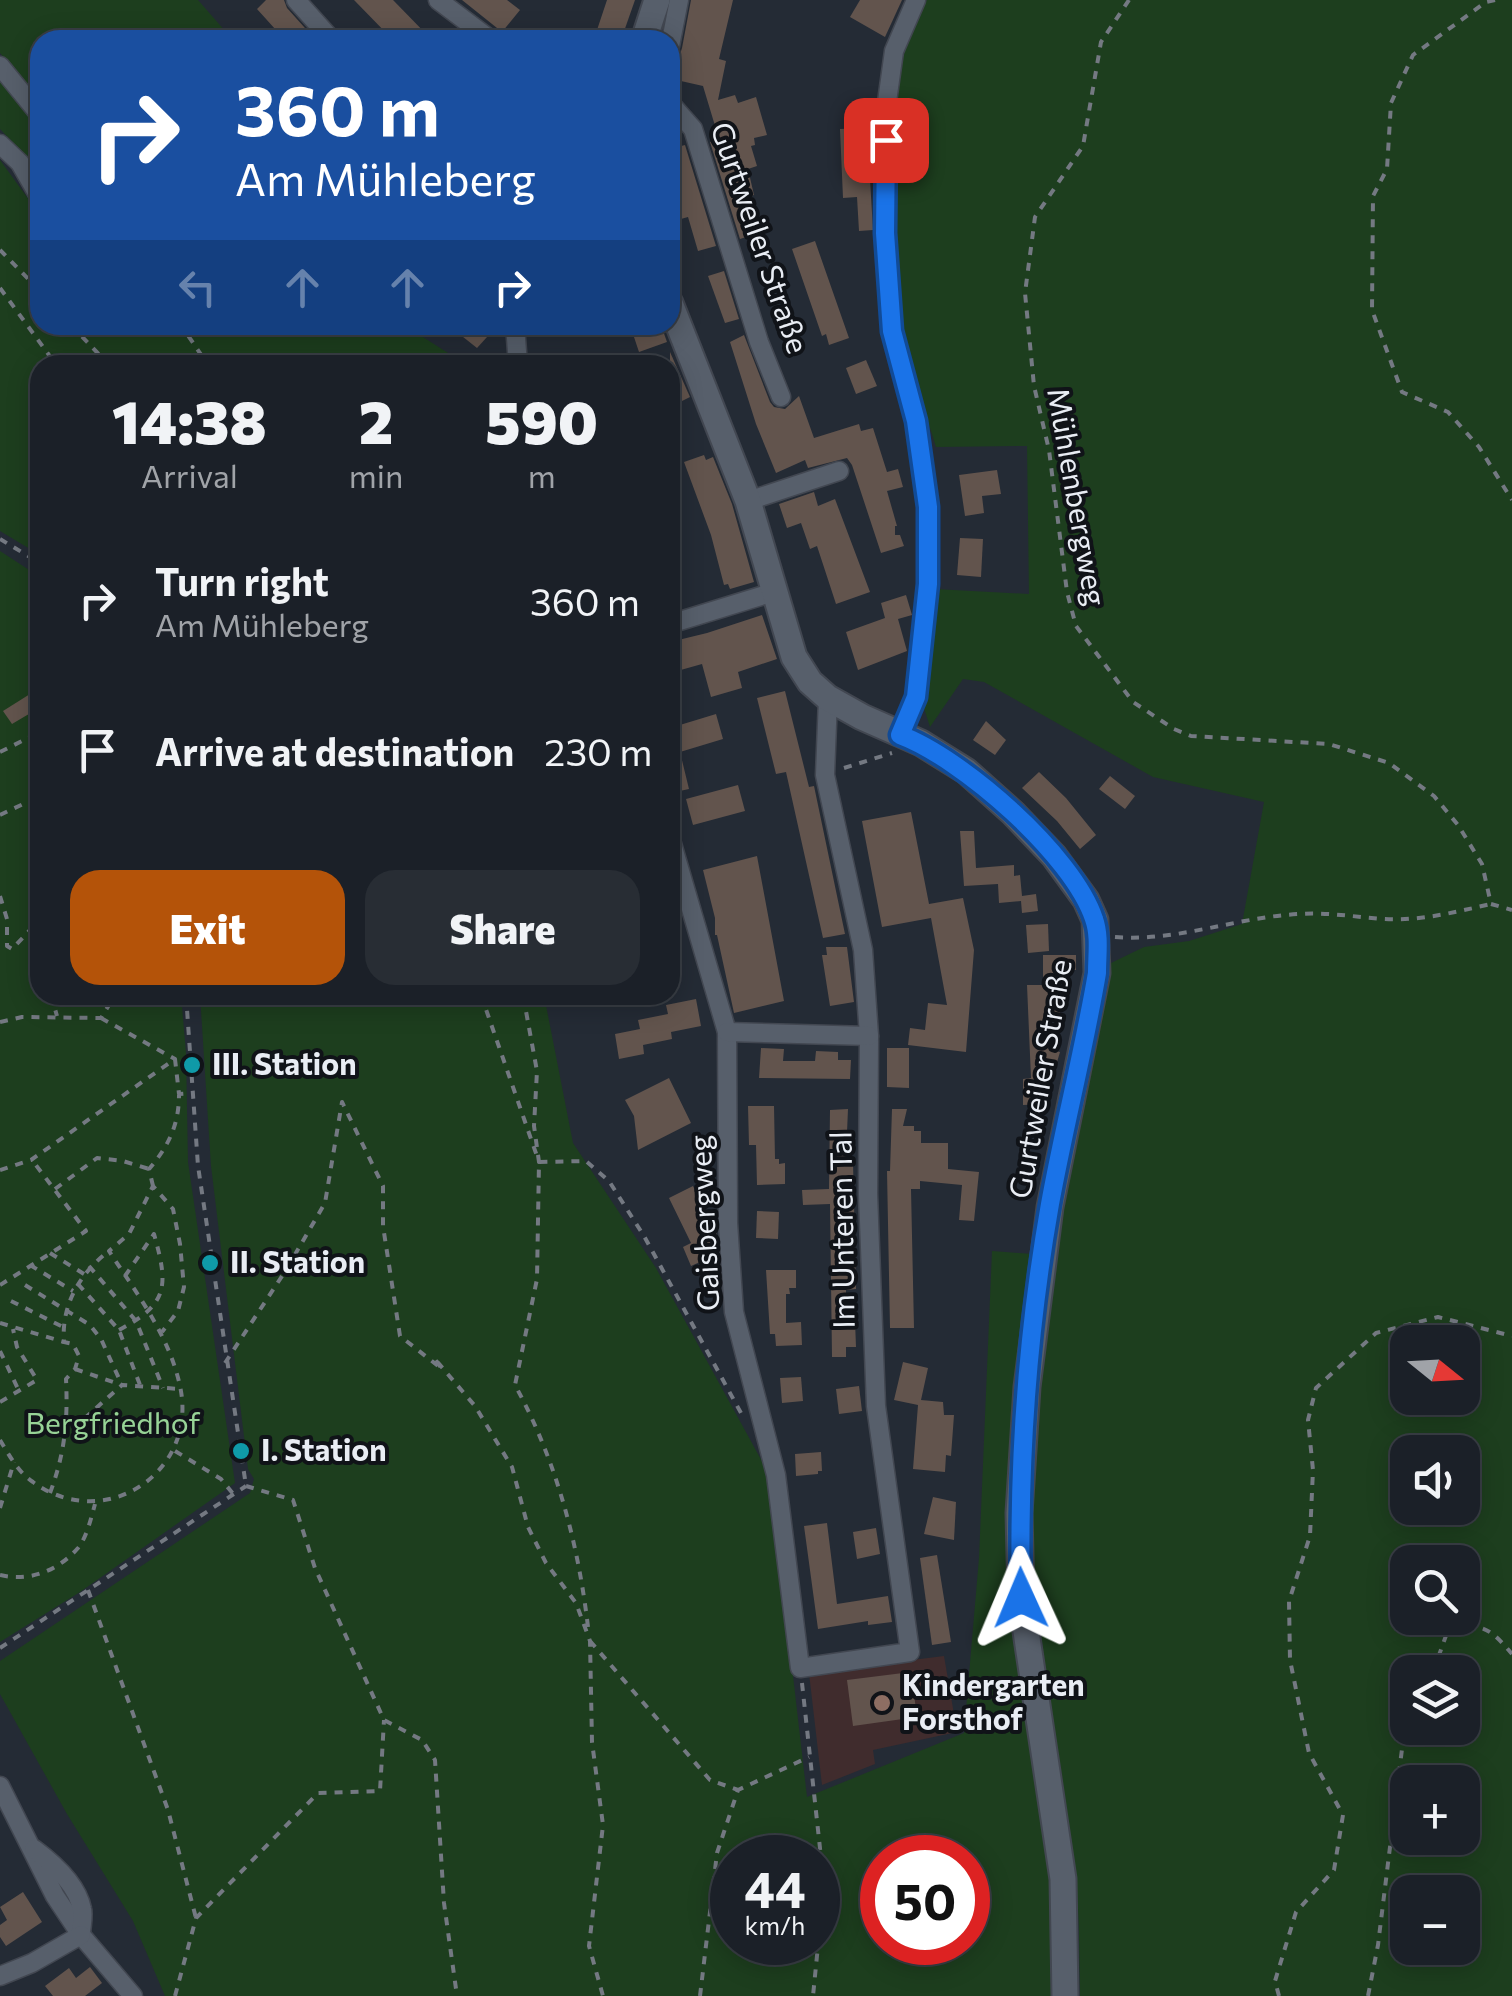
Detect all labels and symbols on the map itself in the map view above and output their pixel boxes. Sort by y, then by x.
pin [844,98,929,183]
street label: Gurtweiler Straße [704,117,818,358]
street label: Mühlenbergweg [1041,385,1116,608]
street label: Gurtweiler Straße [999,956,1078,1201]
place label: III. Station [212,1044,356,1081]
marker: III. Station [181,1054,203,1076]
street label: Im Unteren Tal [820,1131,861,1329]
street label: Gaisbergweg [679,1134,726,1312]
place label: II. Station [230,1242,365,1279]
marker: II. Station [199,1252,221,1274]
north arrow [1390,1325,1480,1415]
park label: Bergfriedhof [26,1403,201,1440]
place label: I. Station [261,1430,387,1467]
marker: I. Station [230,1440,252,1462]
position arrow [969,1546,1073,1650]
place label: Kindergarten Forsthof [902,1665,1085,1736]
marker: Kindergarten Forsthof [871,1692,893,1714]
speed limit sign: 50 [860,1835,990,1965]

